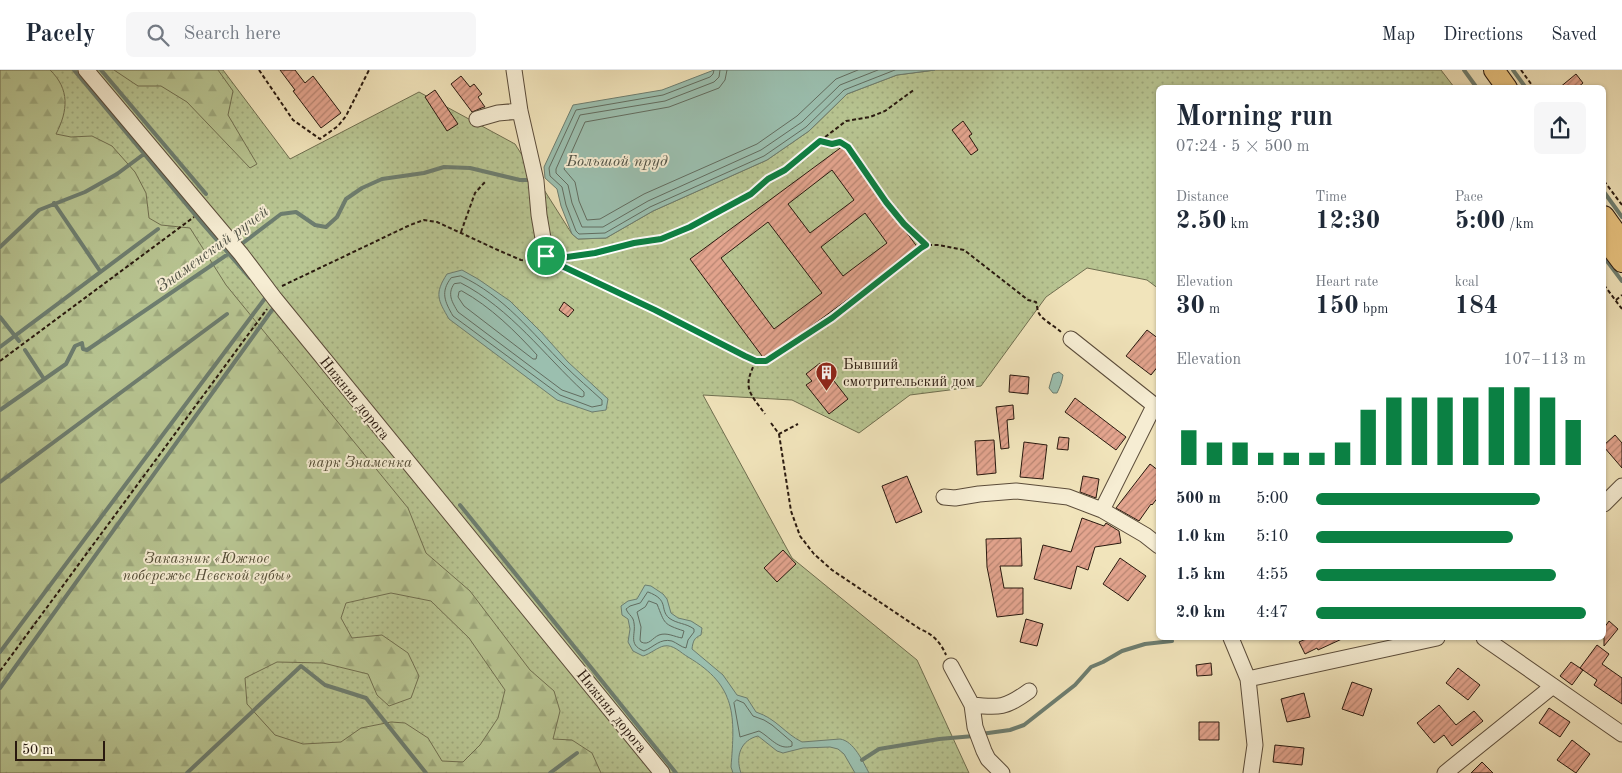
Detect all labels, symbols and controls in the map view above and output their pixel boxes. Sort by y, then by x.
search box [126,12,476,57]
icon: search [144,21,172,49]
text: Pacely [25,23,96,47]
text: Search here [184,25,281,44]
text: Map [1382,26,1415,44]
text: Directions [1443,26,1523,44]
text: Saved [1551,26,1597,44]
button: share [1534,102,1586,154]
text: Morning run [1176,104,1333,132]
text: 07:24 · 5 × 500 m [1176,139,1309,155]
water label: Большой пруд [565,154,668,170]
text: Distance [1176,190,1229,204]
text: Time [1315,190,1347,204]
text: Pace [1455,190,1483,204]
water label: Знаменский ручей [154,204,272,295]
text: 2.50 [1176,209,1227,234]
text: 12:30 [1315,209,1380,234]
text: 5:00 [1455,209,1505,234]
text: km [1227,217,1249,231]
text: /km [1505,217,1534,231]
pin [525,235,567,277]
icon: arrive [532,242,560,270]
text: Elevation [1176,275,1233,289]
text: Heart rate [1315,275,1378,289]
text: kcal [1455,275,1479,289]
text: 30 [1176,294,1205,319]
text: 150 [1315,294,1359,319]
text: 184 [1455,294,1498,319]
text: m [1205,302,1220,316]
text: bpm [1359,302,1388,316]
text: Elevation [1176,352,1241,368]
text: 107–113 m [1503,352,1586,368]
street label: Нижняя дорога [316,355,392,444]
place label: Бывший смотрительский дом [843,358,975,390]
building icon: Бывший смотрительский дом [815,361,839,392]
park label: парк Знаменка [308,455,412,471]
text: 500 m [1176,491,1221,507]
text: 5:00 [1256,491,1288,507]
text: 1.0 km [1176,529,1225,545]
text: 5:10 [1256,529,1288,545]
park label: Заказник «Южное побережье Невской губы» [123,551,291,584]
text: 1.5 km [1176,567,1225,583]
text: 4:55 [1256,567,1288,583]
text: 2.0 km [1176,605,1225,621]
text: 4:47 [1256,605,1288,621]
street label: Нижняя дорога [573,668,649,757]
scale bar [15,738,105,761]
text: 50 m [22,743,53,757]

